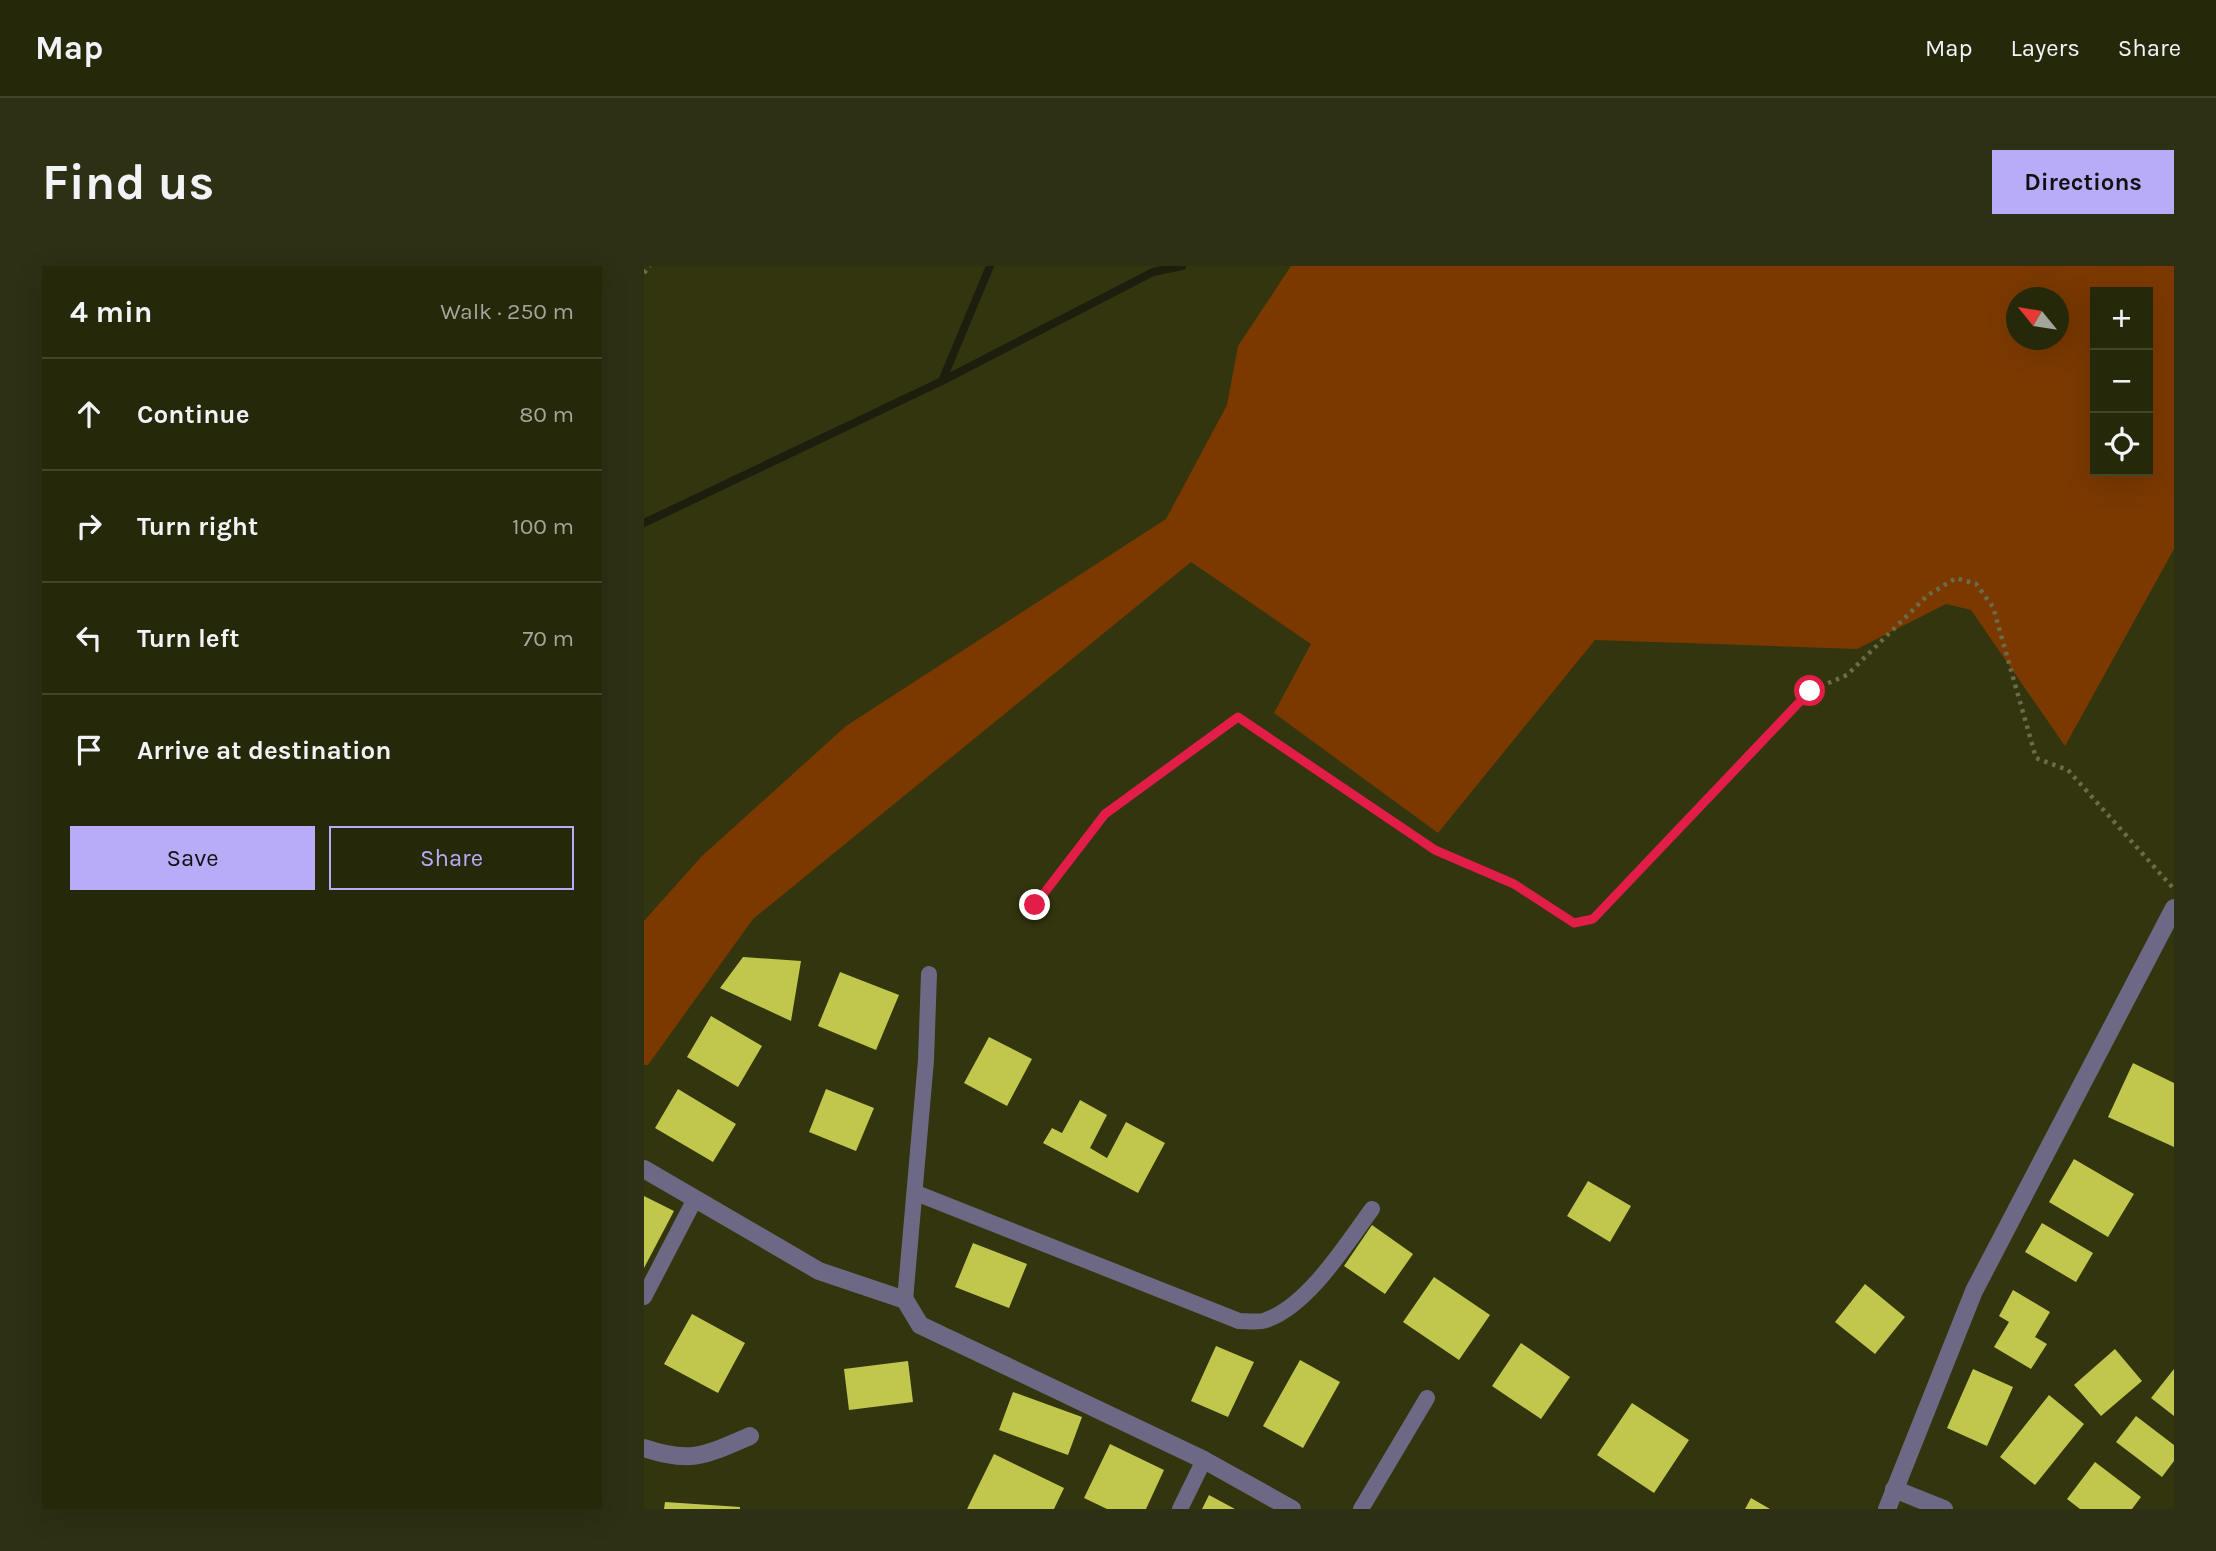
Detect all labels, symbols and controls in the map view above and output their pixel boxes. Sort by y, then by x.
text: Map [35,29,103,67]
text: Map [1925,34,1973,62]
text: Layers [2011,34,2080,62]
text: Share [2118,34,2181,62]
button: Directions [1992,150,2174,214]
text: Find us [42,154,214,211]
north arrow [2006,287,2069,350]
map controls [2090,287,2153,476]
button: + [2090,287,2153,350]
text: 4 min [70,294,152,330]
text: Walk · 250 m [440,298,574,325]
button: − [2090,350,2153,413]
icon: ahead [70,395,108,433]
text: Continue [137,399,249,430]
text: 80 m [519,401,574,428]
button: locate [2090,413,2153,476]
icon: right [70,507,108,545]
text: Turn right [137,511,258,542]
text: 100 m [512,513,574,540]
icon: left [70,619,108,657]
text: Turn left [137,623,239,654]
text: 70 m [523,625,574,652]
route start [1794,675,1825,706]
icon: arrive [70,731,108,769]
text: Arrive at destination [137,735,391,766]
button: Save [70,826,315,890]
button: Share [329,826,574,890]
route end [1019,889,1050,920]

